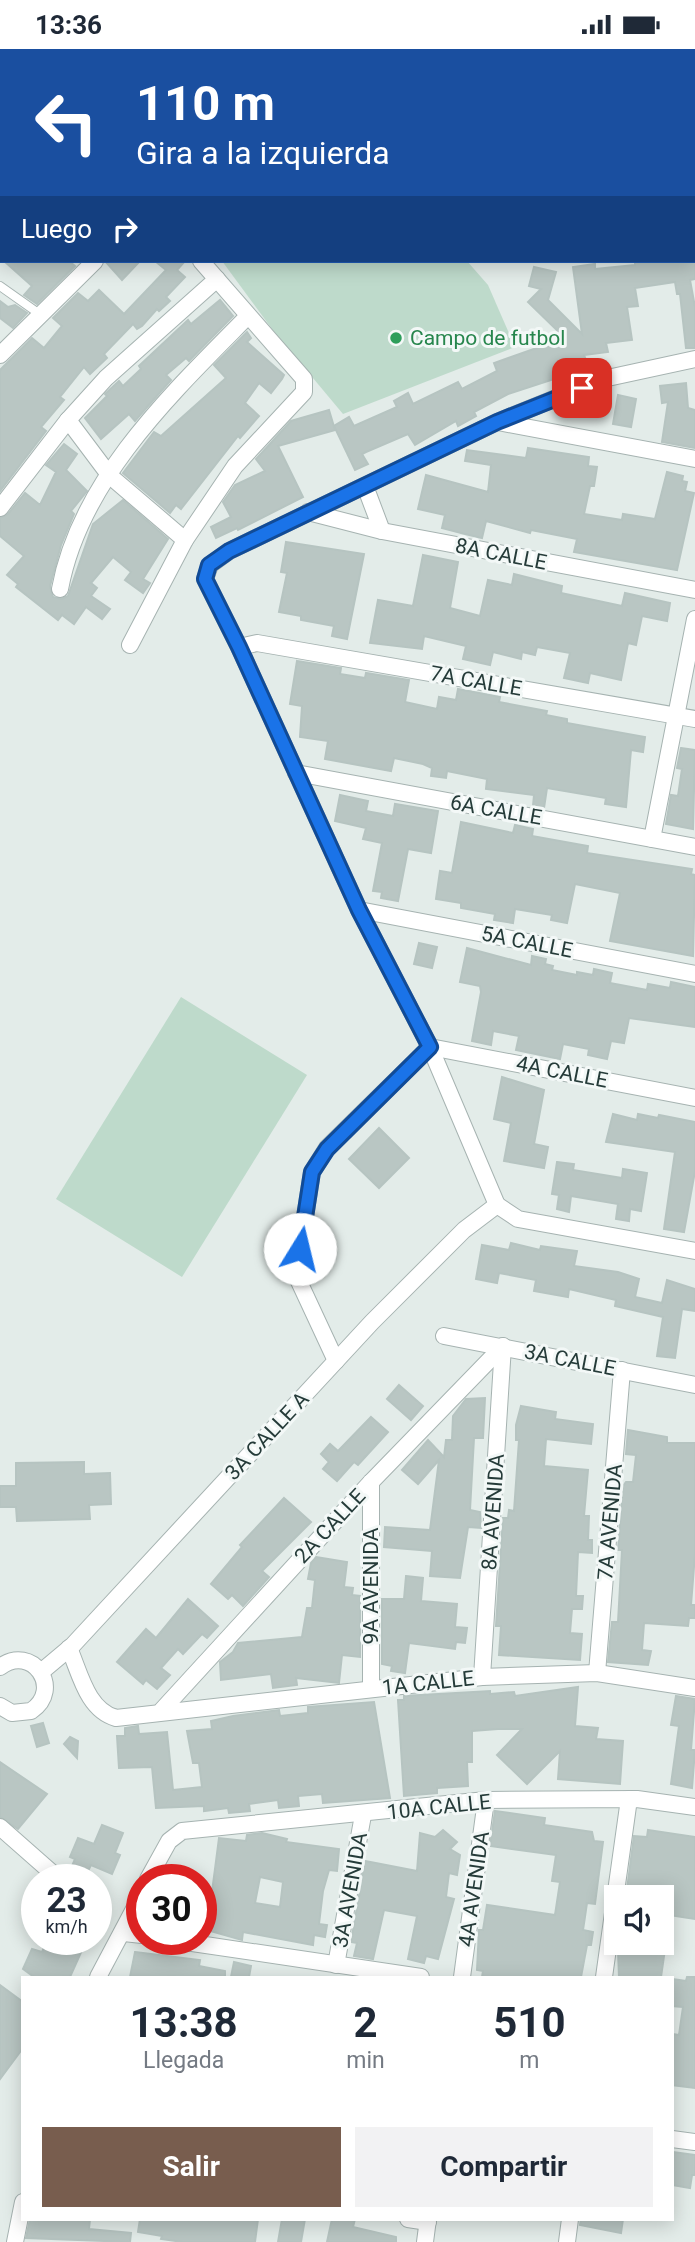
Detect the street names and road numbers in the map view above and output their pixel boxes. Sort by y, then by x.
street label: 8A CALLE [453,533,549,575]
street label: 7A CALLE [428,661,524,701]
street label: 6A CALLE [448,790,544,830]
street label: 5A CALLE [479,921,575,963]
street label: 4A CALLE [514,1051,610,1093]
street label: 3A CALLE [522,1339,618,1381]
street label: 3A CALLE A [220,1387,314,1485]
street label: 8A AVENIDA [477,1453,509,1571]
street label: 7A AVENIDA [593,1462,627,1581]
street label: 2A CALLE [290,1484,370,1568]
street label: 9A AVENIDA [359,1527,383,1644]
street label: 1A CALLE [381,1666,475,1700]
street label: 10A CALLE [386,1790,492,1824]
street label: 4A AVENIDA [454,1829,494,1949]
street label: 3A AVENIDA [328,1830,372,1950]

